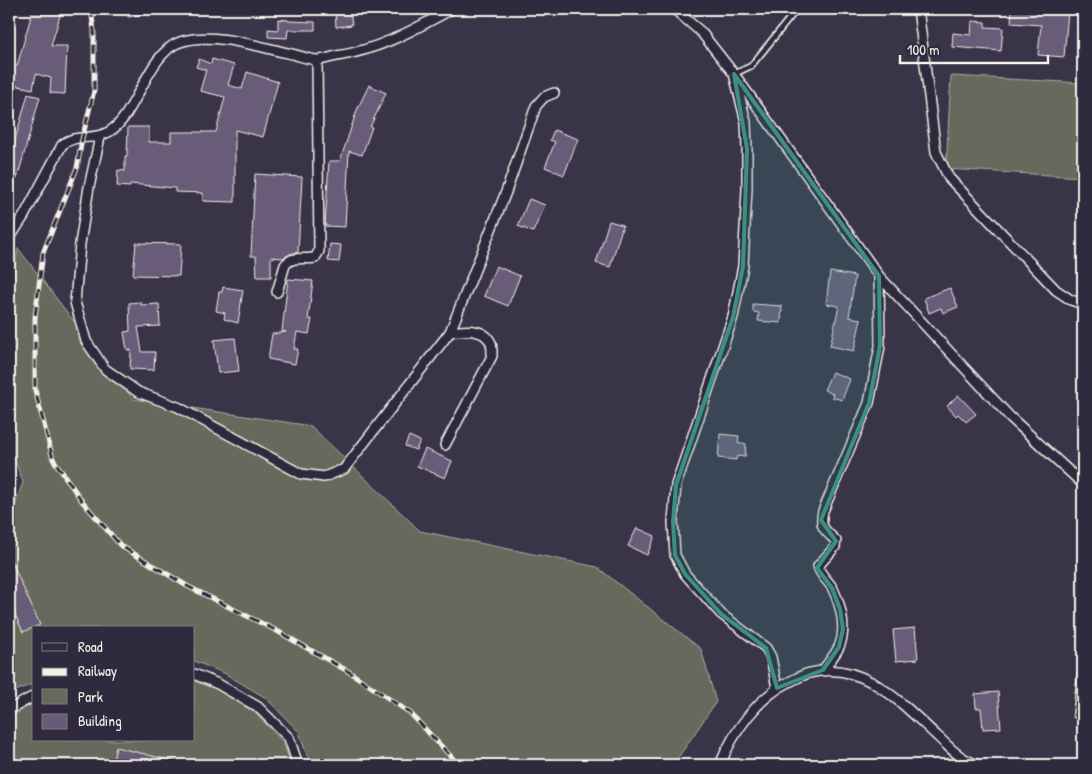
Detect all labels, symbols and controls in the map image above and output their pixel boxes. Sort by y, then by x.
scale bar [900,32,1047,64]
text: 100 m [907,39,940,60]
legend [32,626,195,742]
text: Road [78,636,103,657]
text: Railway [78,660,117,681]
text: Park [78,686,103,707]
text: Building [78,710,122,731]

